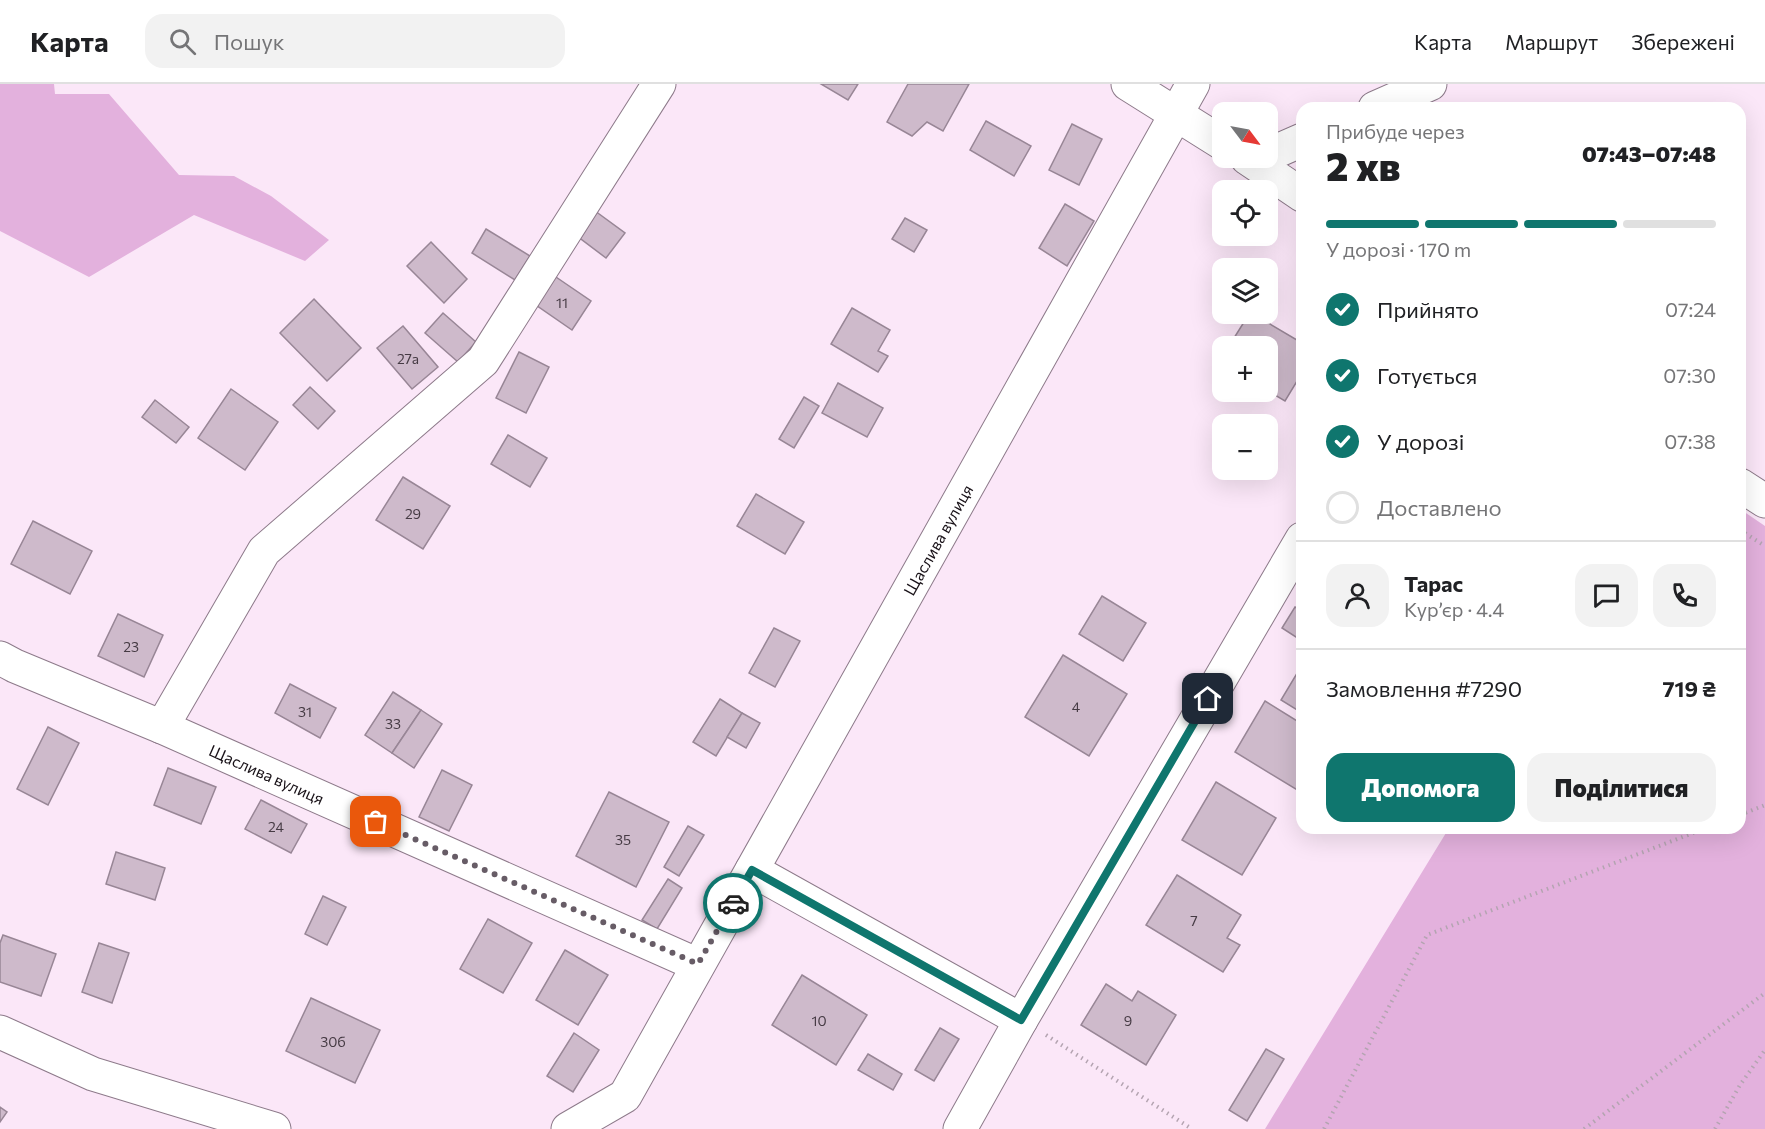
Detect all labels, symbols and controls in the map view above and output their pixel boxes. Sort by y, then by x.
search box [145,14,565,68]
text: Карта [30,24,109,58]
icon: search [166,25,199,58]
text: Пошук [214,28,285,55]
text: Карта [1414,29,1472,54]
text: Маршрут [1505,29,1598,54]
text: Збережені [1631,29,1735,54]
north arrow [1212,102,1278,168]
map controls [1212,102,1278,480]
text: Прибуде через [1326,119,1465,143]
text: 07:43–07:48 [1582,140,1716,167]
text: 2 хв [1326,141,1401,189]
button: locate [1212,180,1278,246]
text: У дорозі · 170 m [1326,237,1471,261]
button: layers [1212,258,1278,324]
icon: check [1326,293,1359,326]
house number: 11 [556,294,568,311]
text: Прийнято [1377,296,1479,323]
text: 07:24 [1665,297,1716,321]
button: + [1212,336,1278,402]
house number: 27a [397,350,419,367]
icon: check [1326,359,1359,392]
text: Готується [1377,362,1477,389]
text: 07:30 [1663,363,1716,387]
button: − [1212,414,1278,480]
icon: check [1326,425,1359,458]
text: У дорозі [1377,428,1464,455]
text: 07:38 [1664,429,1716,453]
street label: Щаслива вулиця [899,481,976,598]
text: Доставлено [1377,494,1502,521]
house number: 29 [405,505,421,522]
button: person [1326,564,1389,627]
button: chat [1575,564,1638,627]
button: phone [1653,564,1716,627]
text: Тарас [1404,570,1463,597]
text: Кур’єр · 4.4 [1404,597,1504,621]
house number: 23 [123,638,139,655]
pin [1182,673,1233,724]
text: Замовлення #7290 [1326,675,1522,702]
text: 719 ₴ [1662,675,1716,702]
icon: home [1191,682,1224,715]
house number: 4 [1072,698,1081,715]
house number: 31 [298,703,312,720]
house number: 33 [385,715,401,732]
street label: Щаслива вулиця [206,740,328,807]
button: Допомога [1326,753,1515,822]
button: Поділитися [1527,753,1716,822]
pin [350,796,401,847]
icon: bag [359,805,392,838]
house number: 24 [268,818,285,835]
house number: 35 [615,831,631,848]
courier [703,873,763,933]
icon: car [717,887,750,920]
house number: 7 [1190,912,1198,929]
house number: 10 [811,1012,827,1029]
house number: 9 [1124,1012,1132,1029]
house number: 30б [320,1033,346,1050]

